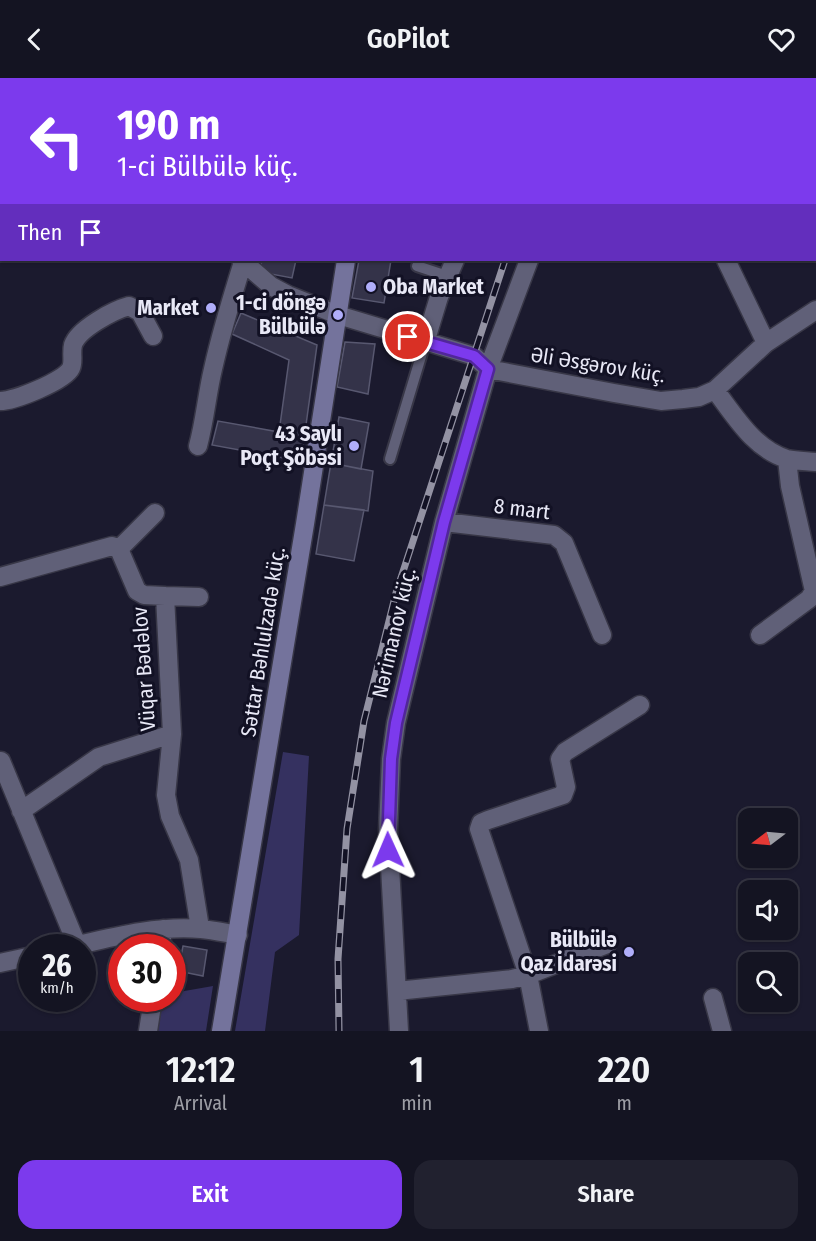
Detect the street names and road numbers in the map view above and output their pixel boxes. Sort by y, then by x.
street label: Əli Əsgərov küç. [529,342,667,388]
street label: 8 mart [493,493,552,525]
street label: Səttar Bəhlulzadə küç. [235,545,291,739]
street label: Nərimanov küç. [366,565,422,701]
street label: Vüqar Bədəlov [127,605,161,732]

